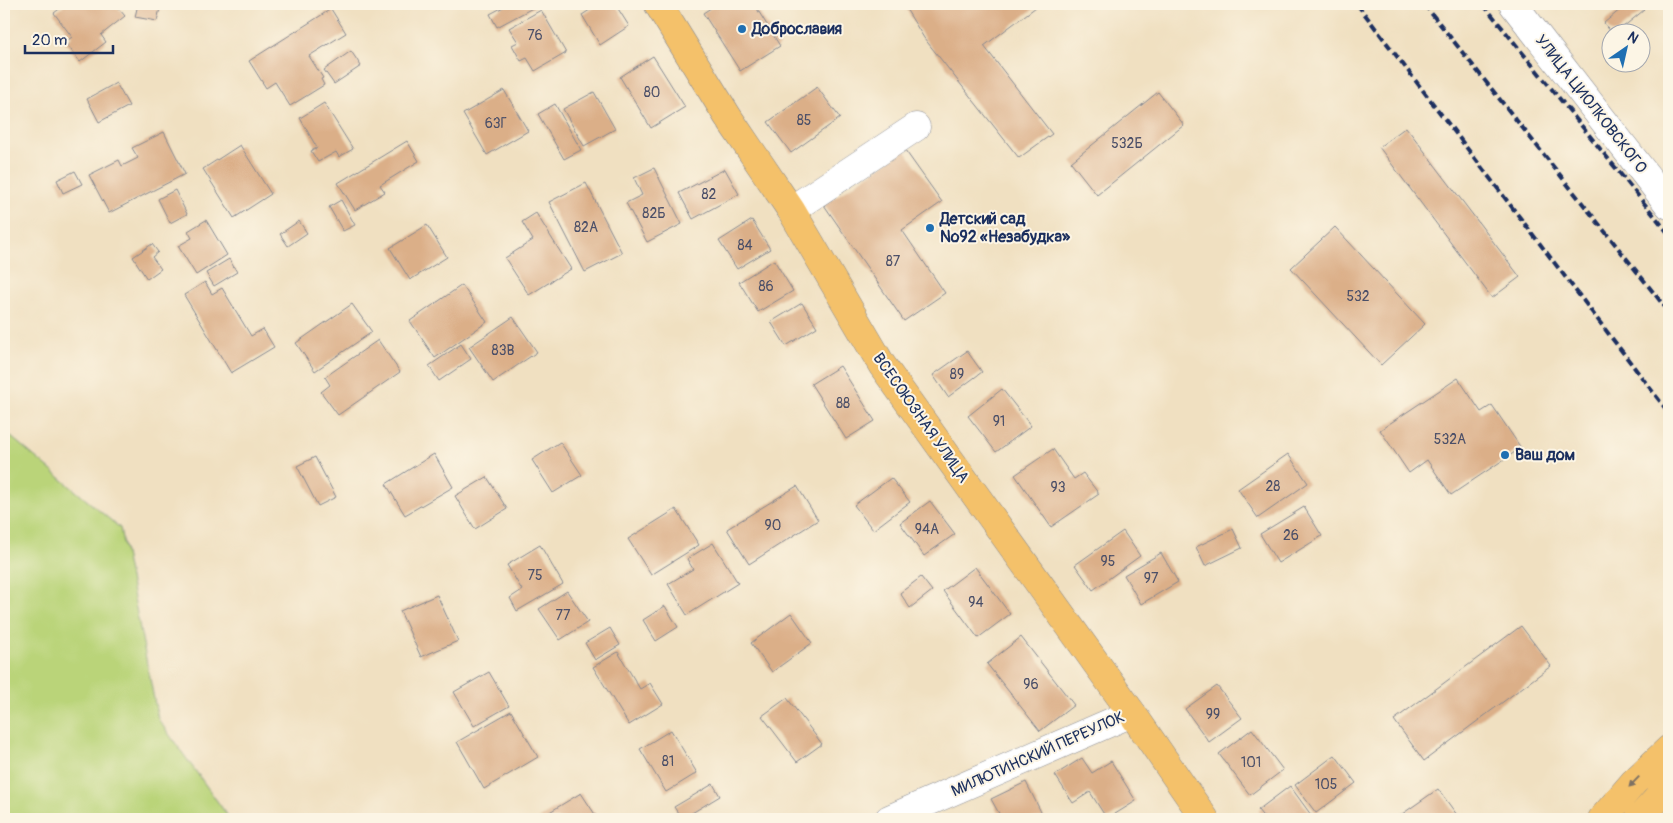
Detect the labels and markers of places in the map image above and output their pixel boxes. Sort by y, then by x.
place label: Доброславия [751,19,842,39]
marker: Доброславия [736,23,748,35]
place label: Детский сад №92 «Незабудка» [939,209,1071,247]
marker: Детский сад №92 «Незабудка» [924,222,936,234]
place label: Ваш дом [1515,445,1575,465]
marker: Ваш дом [1499,449,1511,461]

